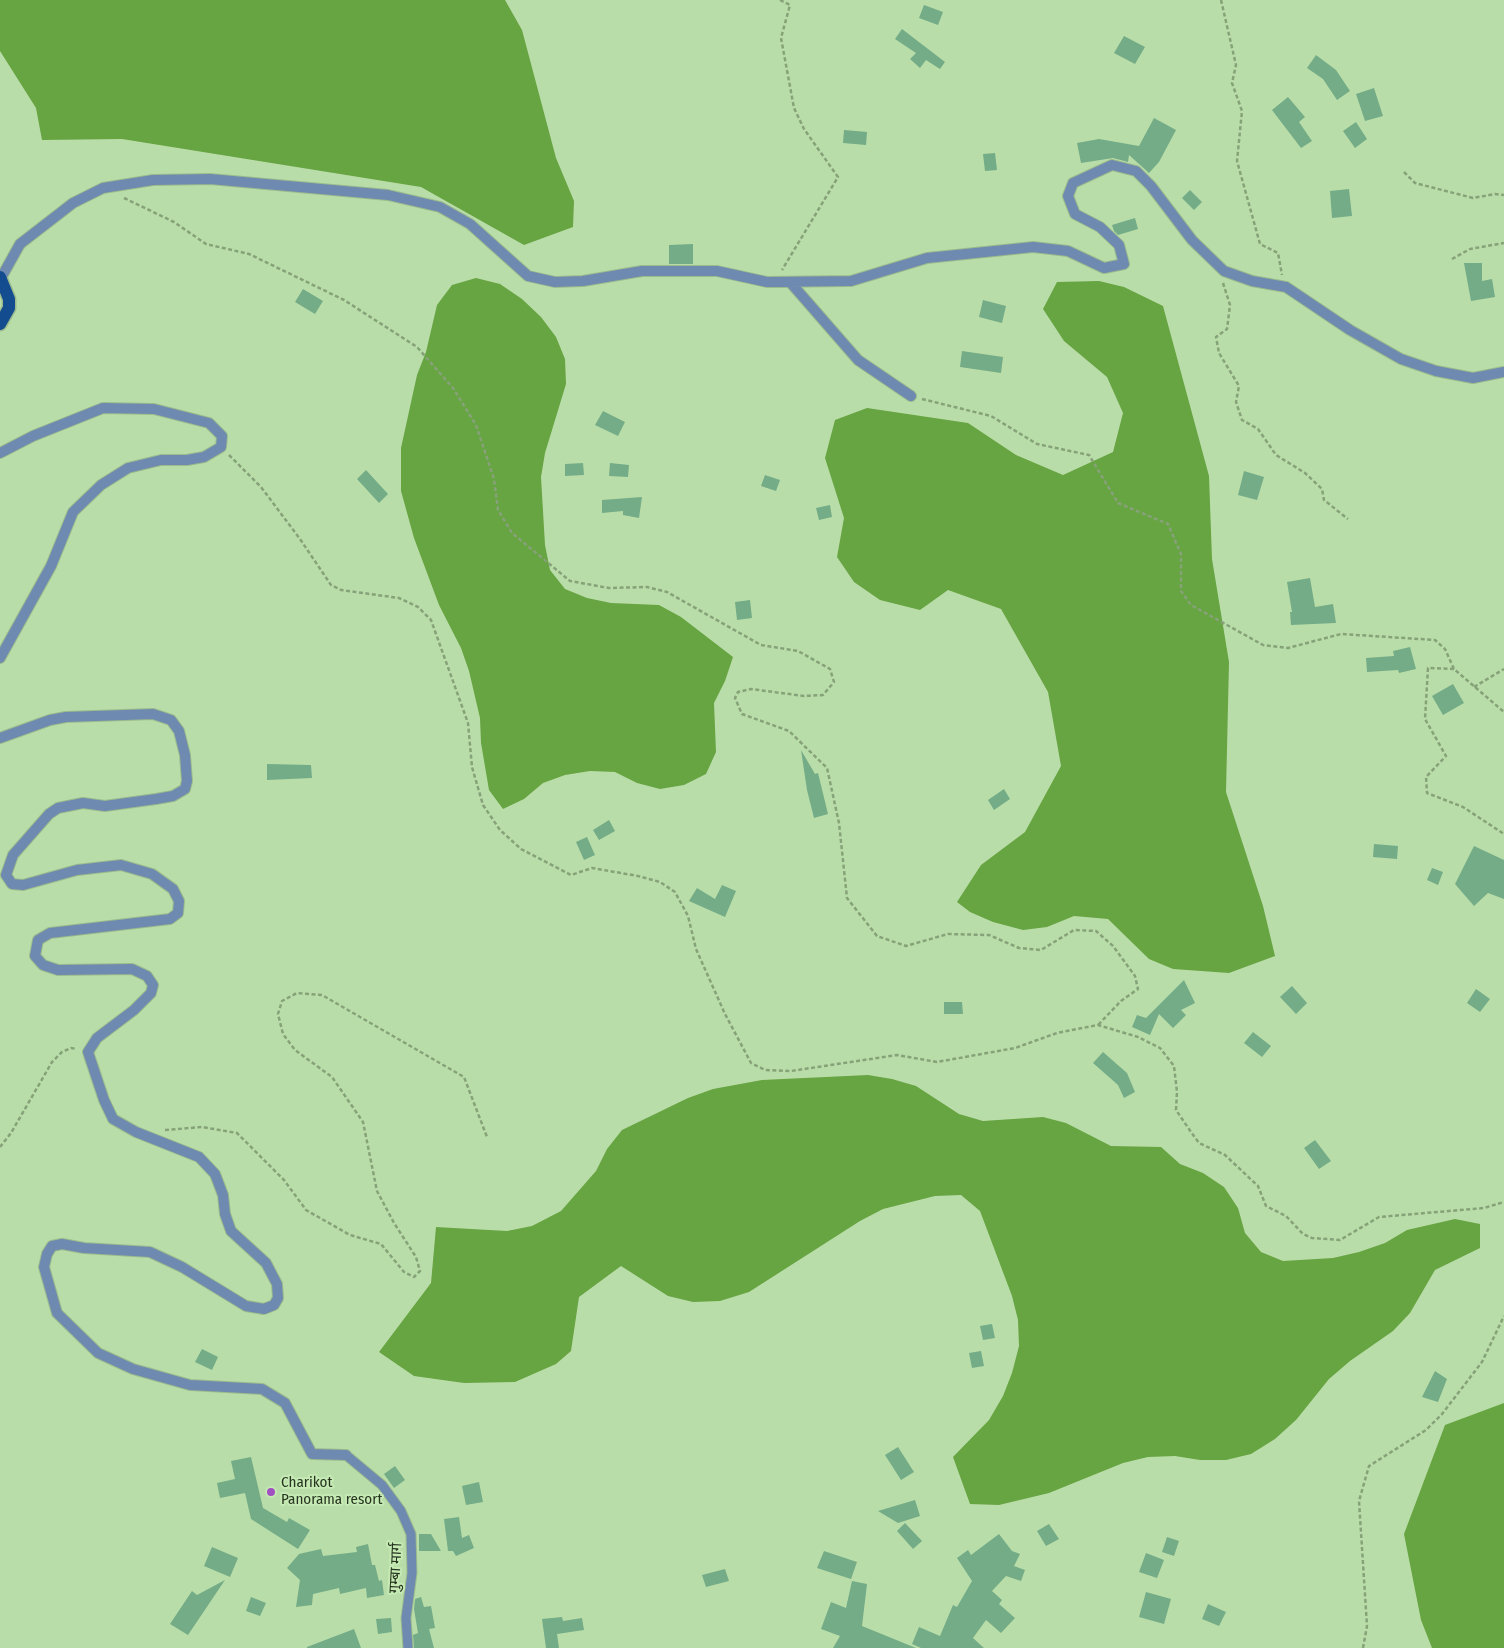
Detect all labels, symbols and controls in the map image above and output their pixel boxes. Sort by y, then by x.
place label: Charikot Panorama resort [281,1474,382,1509]
marker: Charikot Panorama resort [265,1486,277,1498]
street label: गुम्बा मार्ग [386,1542,406,1594]

